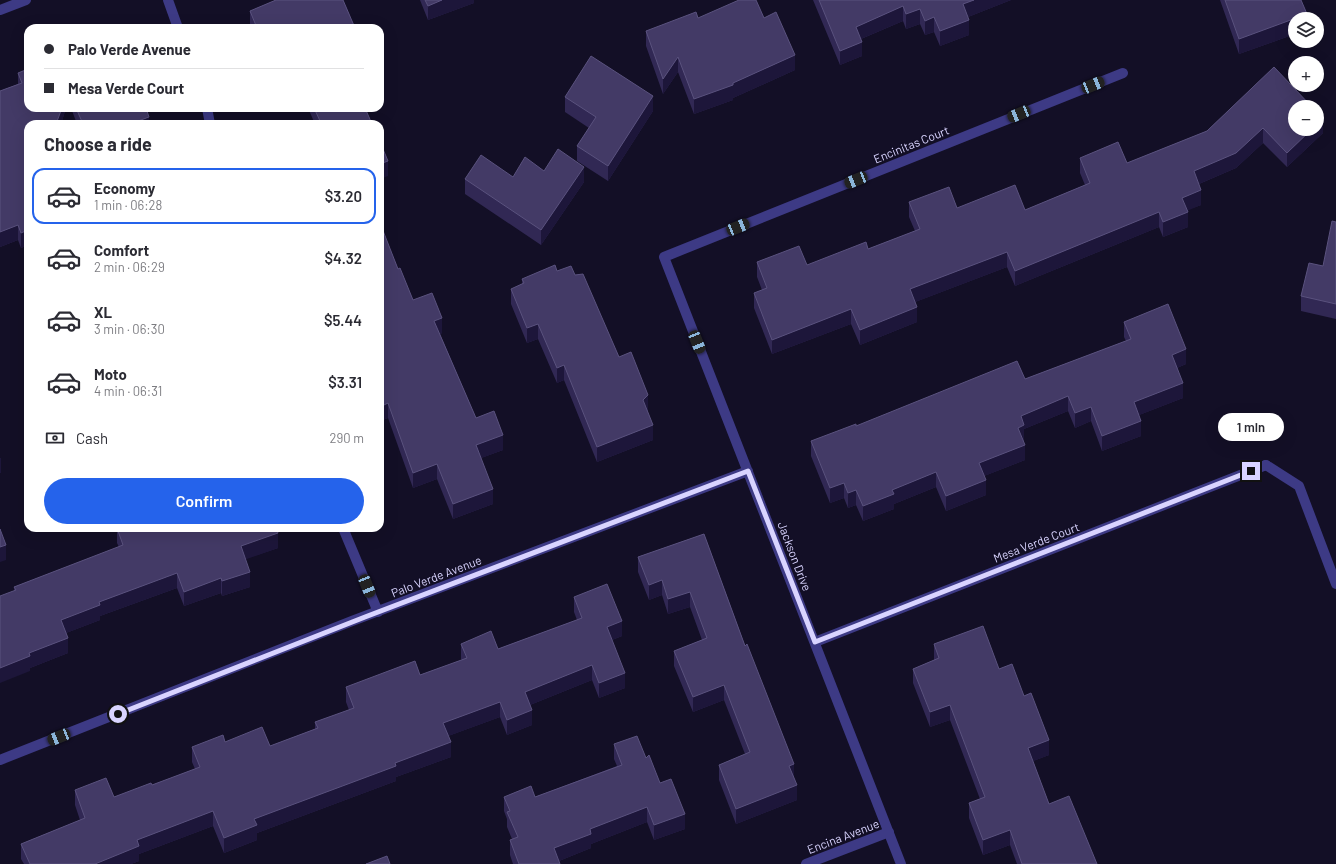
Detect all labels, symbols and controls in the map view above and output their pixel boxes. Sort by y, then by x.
map controls [1288,12,1324,136]
button: layers [1288,12,1324,48]
text: Palo Verde Avenue [68,40,191,58]
button: + [1288,56,1324,92]
car [1080,75,1106,95]
text: Mesa Verde Court [68,79,184,97]
button: − [1288,100,1324,136]
car [1006,104,1032,124]
street label: Encinitas Court [871,122,951,166]
text: Choose a ride [44,133,152,155]
car [843,170,869,190]
icon: car [46,178,82,214]
text: Economy [94,179,155,197]
text: $3.20 [325,187,362,205]
text: 1 min · 06:28 [94,197,162,213]
car [725,217,751,237]
icon: car [46,240,82,276]
text: Comfort [94,241,149,259]
text: $4.32 [324,249,362,267]
text: 2 min · 06:29 [94,259,165,275]
icon: car [46,302,82,338]
text: XL [94,303,112,321]
text: $5.44 [324,311,362,329]
text: 3 min · 06:30 [94,321,165,337]
car [687,329,707,355]
icon: car [46,364,82,400]
text: Moto [94,365,127,383]
text: $3.31 [328,373,362,391]
text: 4 min · 06:31 [94,383,162,399]
callout: 1 min [1218,413,1284,441]
text: 1 min [1237,419,1265,435]
icon: cash [44,427,66,449]
text: Cash [76,429,108,447]
text: 290 m [330,430,364,446]
route end [1242,462,1260,480]
button: Confirm [44,478,364,524]
street label: Jackson Drive [775,519,815,593]
street label: Mesa Verde Court [991,519,1081,565]
street label: Palo Verde Avenue [389,552,483,600]
car [357,573,377,599]
route start [109,705,127,723]
car [46,727,72,747]
street label: Encina Avenue [805,816,881,856]

